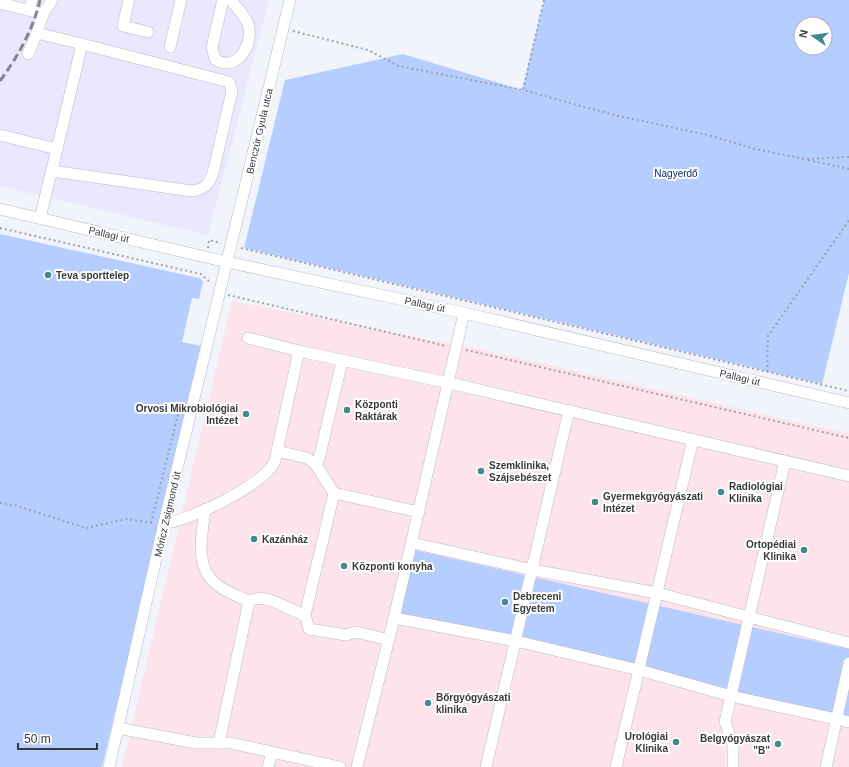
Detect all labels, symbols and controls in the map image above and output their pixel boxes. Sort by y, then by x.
north arrow [793,16,833,56]
text: N [797,28,810,39]
street label: Benczúr Gyula utca [244,87,275,175]
park label: Nagyerdő [654,168,698,179]
street label: Pallagi út [88,225,130,245]
marker: Teva sporttelep [43,270,53,280]
place label: Teva sporttelep [56,270,129,281]
street label: Pallagi út [404,295,446,314]
street label: Pallagi út [719,368,761,388]
place label: Központi Raktárak [355,399,398,422]
place label: Orvosi Mikrobiológiai Intézet [136,403,239,426]
marker: Központi Raktárak [342,405,352,415]
marker: Orvosi Mikrobiológiai Intézet [241,409,251,419]
place label: Szemklinika, Szájsebészet [489,460,552,483]
marker: Szemklinika, Szájsebészet [476,466,486,476]
street label: Móricz Zsigmond út [152,470,183,558]
place label: Radiológiai Klinika [729,481,783,504]
marker: Radiológiai Klinika [716,487,726,497]
place label: Gyermekgyógyászati Intézet [603,491,703,514]
marker: Gyermekgyógyászati Intézet [590,497,600,507]
marker: Kazánház [249,534,259,544]
place label: Kazánház [262,534,308,545]
place label: Ortopédiai Klinika [746,539,796,562]
marker: Ortopédiai Klinika [799,545,809,555]
marker: Központi konyha [339,561,349,571]
place label: Központi konyha [352,561,433,572]
place label: Debreceni Egyetem [513,591,562,614]
marker: Debreceni Egyetem [500,597,510,607]
place label: Bőrgyógyászati klinika [436,692,511,715]
marker: Bőrgyógyászati klinika [423,698,433,708]
scale bar [18,725,97,751]
place label: Urológiai Klinika [625,731,668,754]
text: 50 m [24,732,51,746]
place label: Belgyógyászat "B" [700,733,771,756]
marker: Urológiai Klinika [671,737,681,747]
marker: Belgyógyászat "B" [773,739,783,749]

